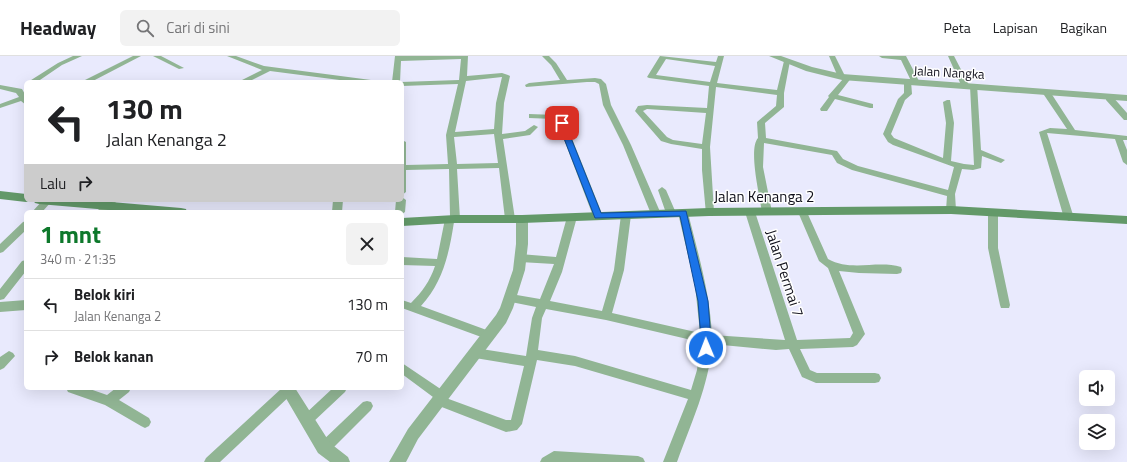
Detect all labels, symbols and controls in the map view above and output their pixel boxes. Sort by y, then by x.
search box [120,10,400,46]
text: Headway [20,13,96,42]
text: Cari di sini [166,16,230,39]
icon: search [134,17,156,39]
text: Peta [943,17,971,38]
text: Lapisan [993,17,1038,38]
text: Bagikan [1060,17,1107,38]
street label: Jalan Nangka [913,60,986,84]
text: 130 m [106,87,183,130]
icon: left [40,96,92,148]
pin [545,106,579,140]
icon: arrive [551,112,573,134]
text: Jalan Kenanga 2 [106,126,227,153]
text: Lalu [40,172,66,195]
icon: right [74,172,96,194]
street label: Jalan Kenanga 2 [714,185,814,208]
text: 1 mnt [40,216,101,252]
button: close [346,223,388,265]
street label: Jalan Permai 7 [760,226,810,320]
text: 340 m · 21:35 [40,249,116,269]
text: Belok kiri [74,283,135,306]
text: 130 m [347,293,388,316]
icon: left [40,294,62,316]
text: Jalan Kenanga 2 [74,306,161,326]
position arrow [685,327,727,369]
text: Belok kanan [74,345,154,368]
text: 70 m [355,345,388,368]
icon: right [40,346,62,368]
map controls [1079,370,1115,450]
button: sound [1079,370,1115,406]
button: layers [1079,414,1115,450]

